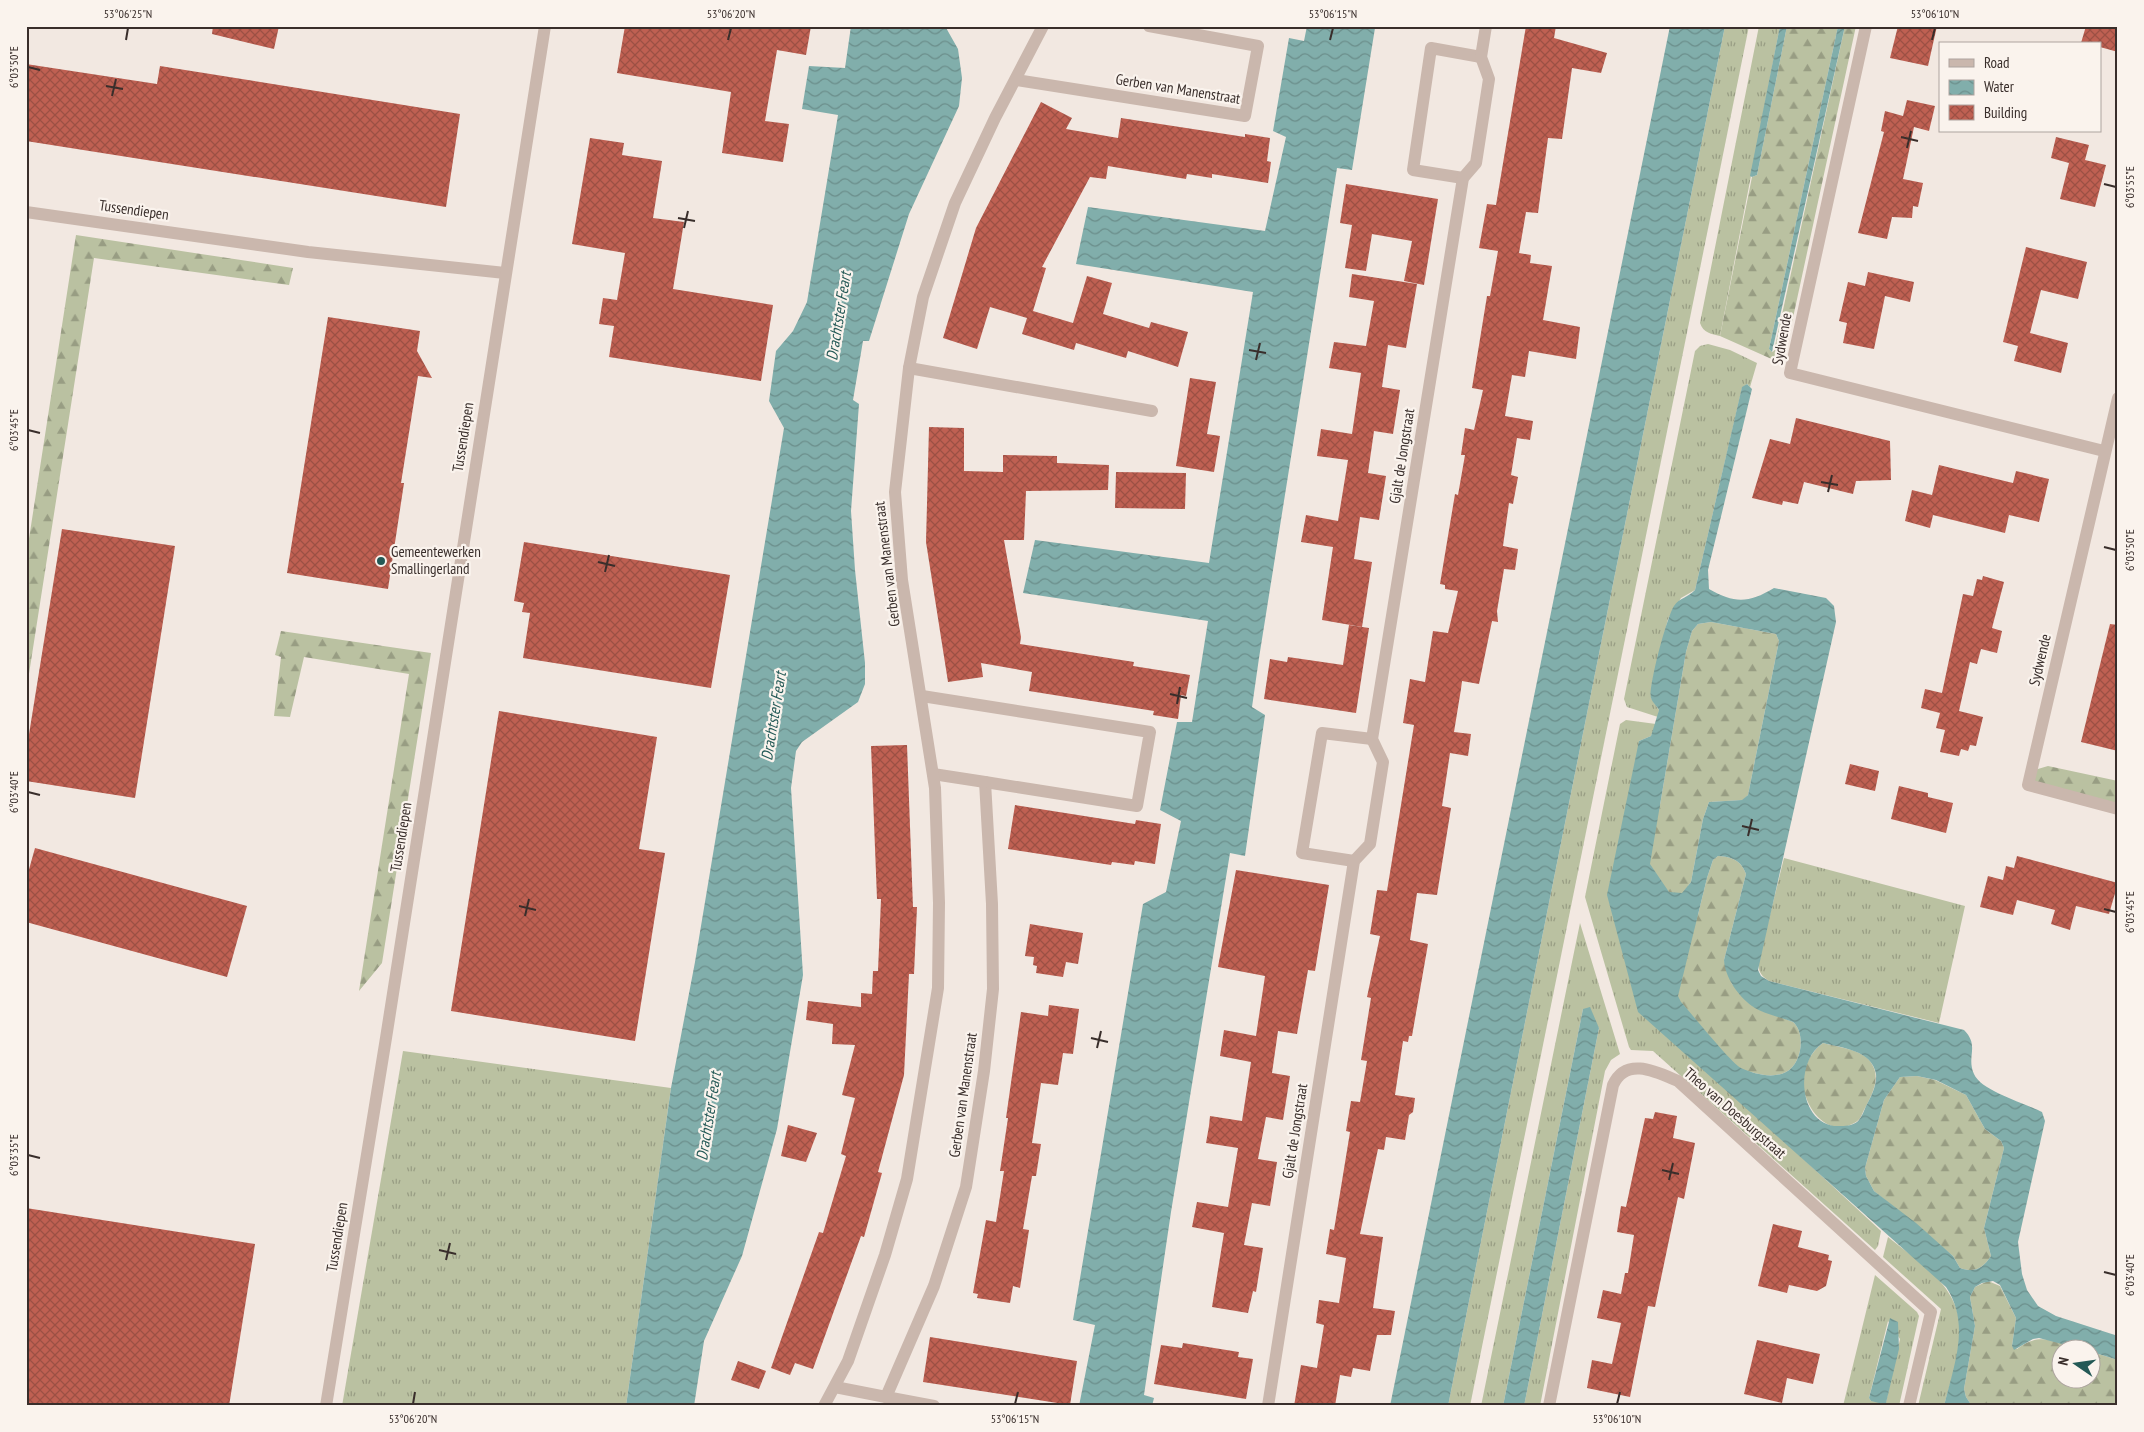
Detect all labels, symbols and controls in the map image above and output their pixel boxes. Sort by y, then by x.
text: 53°06'25"N [104,6,152,21]
text: 53°06'20"N [707,6,755,21]
text: 53°06'15"N [1309,6,1357,21]
text: 53°06'10"N [1911,6,1959,21]
legend [1939,42,2102,132]
text: 6°03'50"E [6,46,21,88]
text: Road [1984,53,2010,72]
street label: Gerben van Manenstraat [1114,69,1242,108]
text: Water [1984,77,2015,96]
text: Building [1984,103,2027,122]
text: 6°03'55"E [2122,166,2137,208]
street label: Tussendiepen [98,195,170,224]
water label: Drachtster Feart [821,269,855,362]
street label: Sydwende [1768,311,1795,367]
street label: Tussendiepen [448,401,477,473]
street label: Gjalt de Jongstraat [1385,407,1418,505]
text: 6°03'45"E [6,409,21,451]
street label: Gerben van Manenstraat [869,500,904,628]
text: 6°03'50"E [2122,529,2137,571]
place label: Gemeentewerken Smallingerland [391,542,481,578]
marker: Gemeentewerken Smallingerland [375,555,387,567]
street label: Sydwende [2024,632,2055,688]
water label: Drachtster Feart [756,669,790,762]
text: 6°03'40"E [6,771,21,813]
street label: Tussendiepen [386,801,415,873]
text: 6°03'45"E [2122,891,2137,933]
street label: Gerben van Manenstraat [944,1031,981,1159]
street label: Theo van Doesburgstraat [1680,1063,1790,1162]
water label: Drachtster Feart [691,1069,725,1162]
street label: Gjalt de Jongstraat [1278,1082,1311,1180]
text: 6°03'35"E [6,1134,21,1176]
street label: Tussendiepen [322,1201,351,1273]
text: 6°03'40"E [2122,1254,2137,1296]
north arrow [2052,1340,2102,1390]
text: N [2054,1355,2073,1367]
text: 53°06'20"N [389,1411,437,1426]
text: 53°06'15"N [991,1411,1039,1426]
text: 53°06'10"N [1593,1411,1641,1426]

